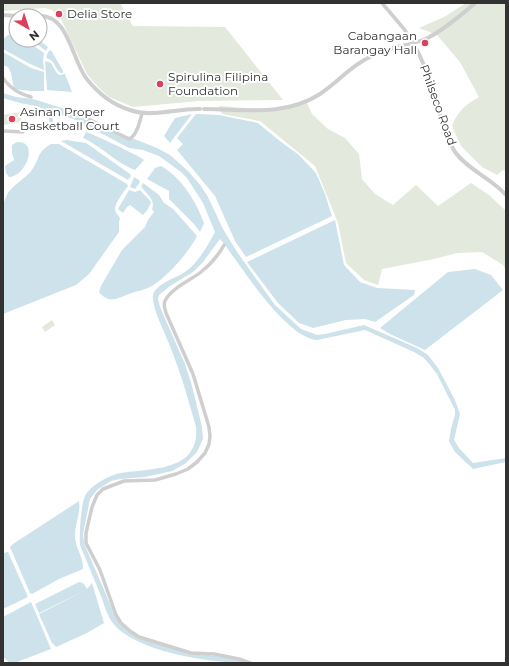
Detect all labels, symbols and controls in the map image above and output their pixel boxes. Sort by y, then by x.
place label: Delia Store [67,6,132,21]
north arrow [8,8,48,48]
marker: Delia Store [54,9,64,19]
text: N [26,28,42,44]
place label: Cabangaan Barangay Hall [333,28,417,57]
marker: Cabangaan Barangay Hall [420,38,430,48]
street label: Philseco Road [417,62,460,147]
place label: Spirulina Filipina Foundation [168,69,268,98]
marker: Spirulina Filipina Foundation [155,79,165,89]
place label: Asinan Proper Basketball Court [20,104,120,133]
marker: Asinan Proper Basketball Court [7,114,17,124]

